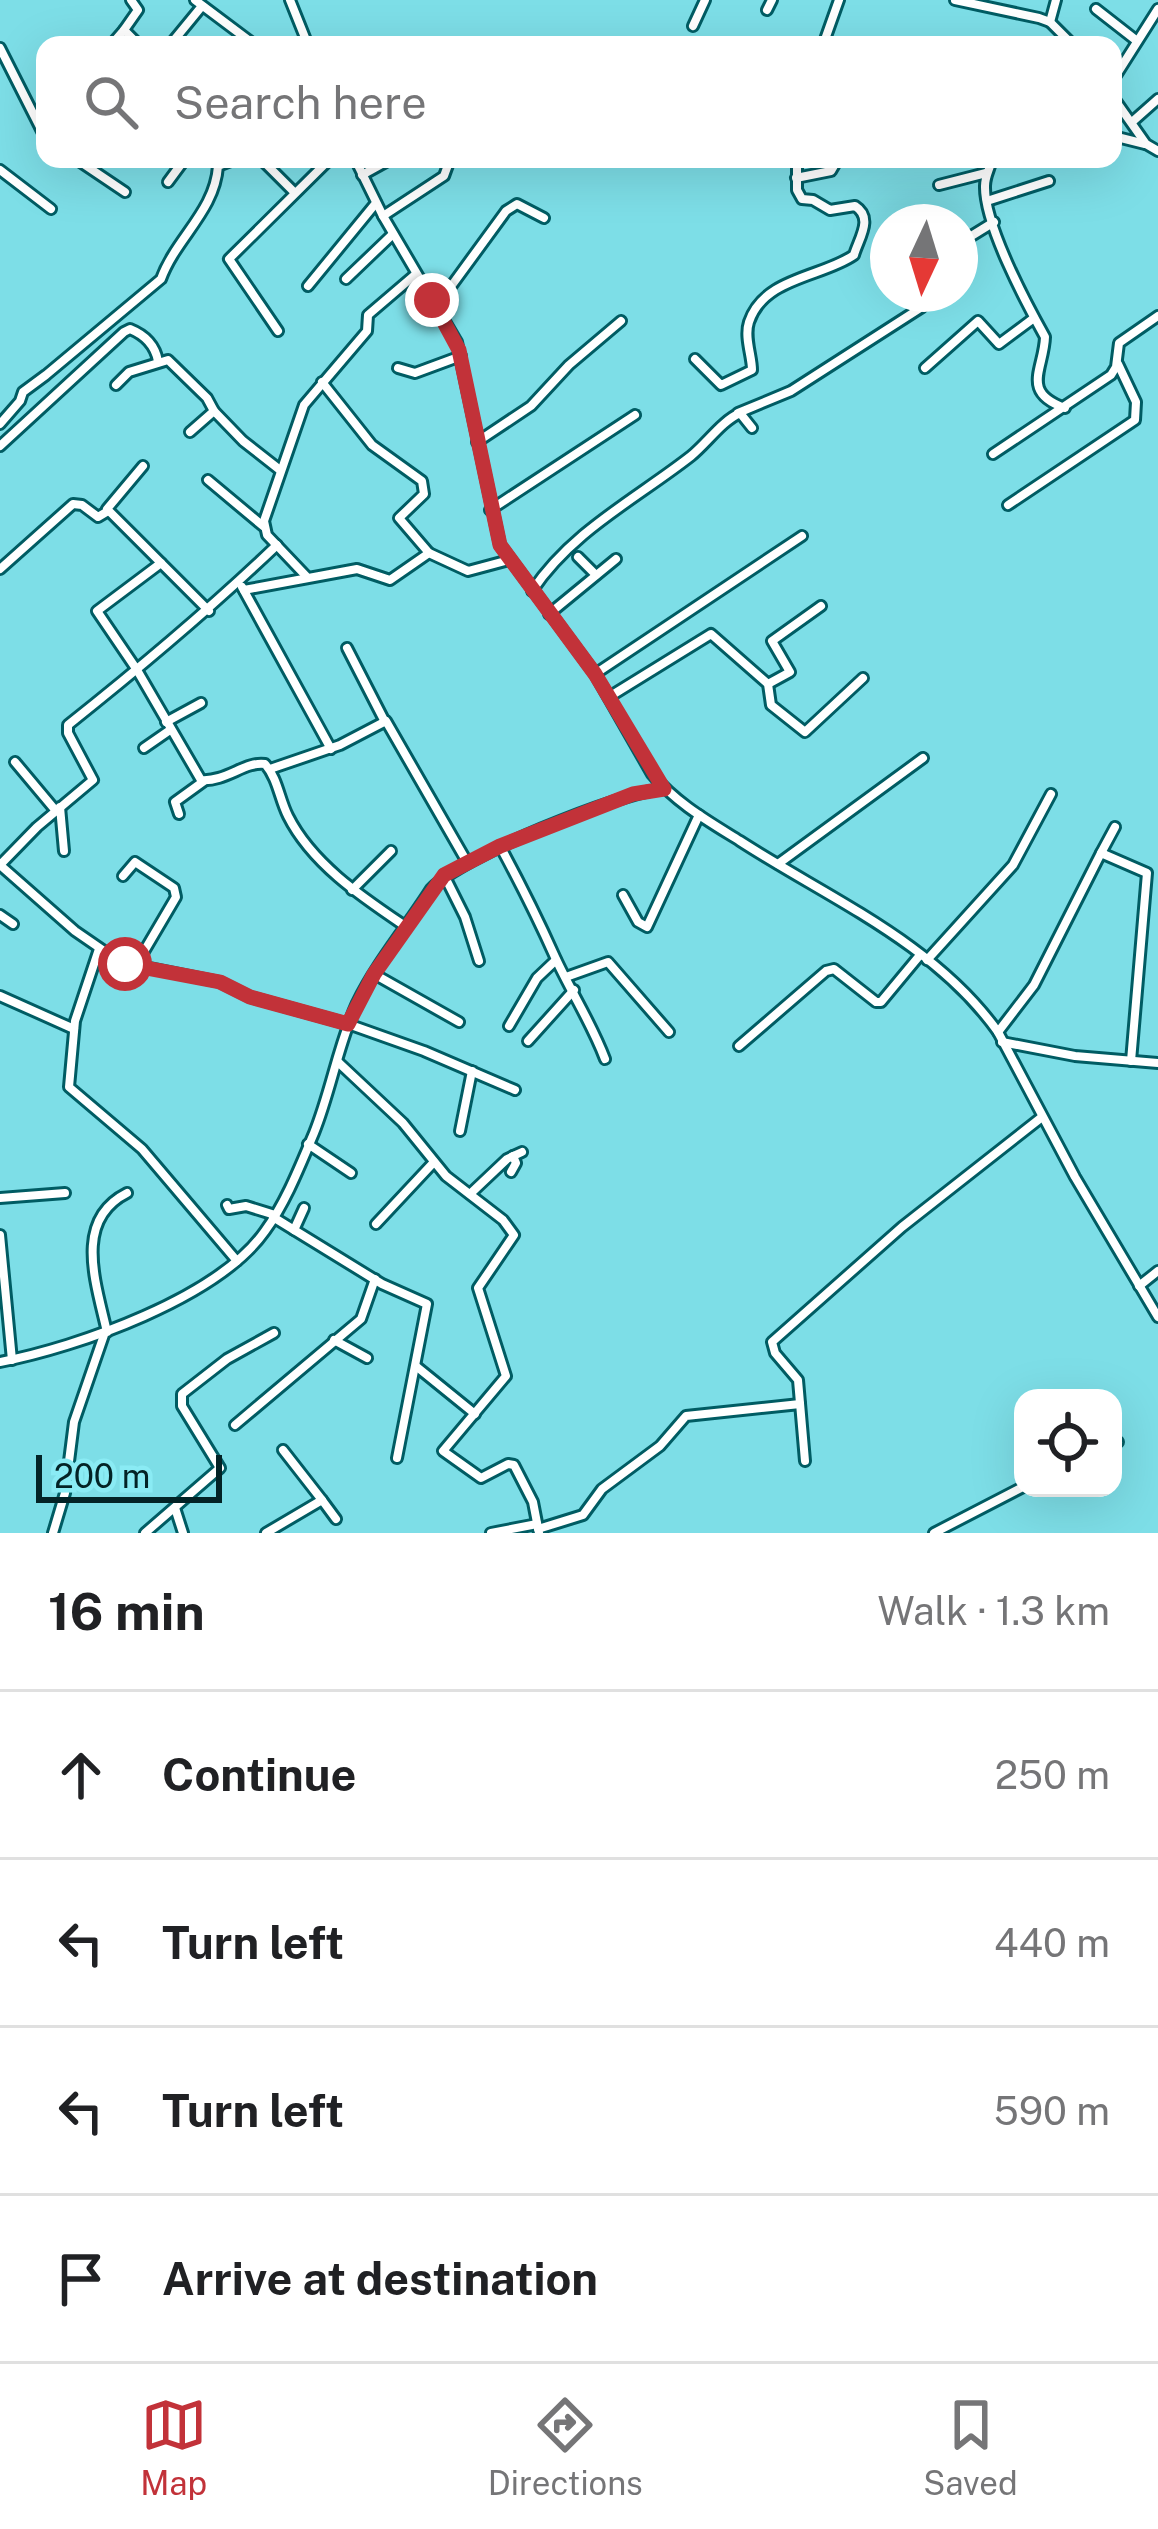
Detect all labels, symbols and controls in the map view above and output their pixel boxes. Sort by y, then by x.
search box [36,36,1122,168]
icon: search [78,69,144,135]
text: Search here [174,76,427,129]
north arrow [870,204,978,312]
route end [405,273,459,327]
route start [98,937,152,991]
map controls [1014,1389,1122,1497]
button: locate [1014,1389,1122,1497]
scale bar [36,1449,222,1502]
text: 200 m [54,1457,150,1495]
text: 16 min [48,1582,205,1641]
text: Walk · 1.3 km [877,1588,1110,1634]
icon: ahead [48,1742,114,1808]
text: Continue [162,1748,356,1801]
text: 250 m [995,1752,1110,1798]
icon: left [48,1910,114,1976]
text: Turn left [162,1916,344,1969]
text: 440 m [994,1920,1110,1966]
icon: left [48,2078,114,2144]
text: Turn left [162,2084,344,2137]
text: 590 m [994,2088,1110,2134]
icon: arrive [48,2246,114,2312]
text: Arrive at destination [162,2252,598,2305]
tab: Map [140,2392,207,2502]
tab: Directions [488,2392,643,2502]
tab: Saved [923,2392,1018,2502]

